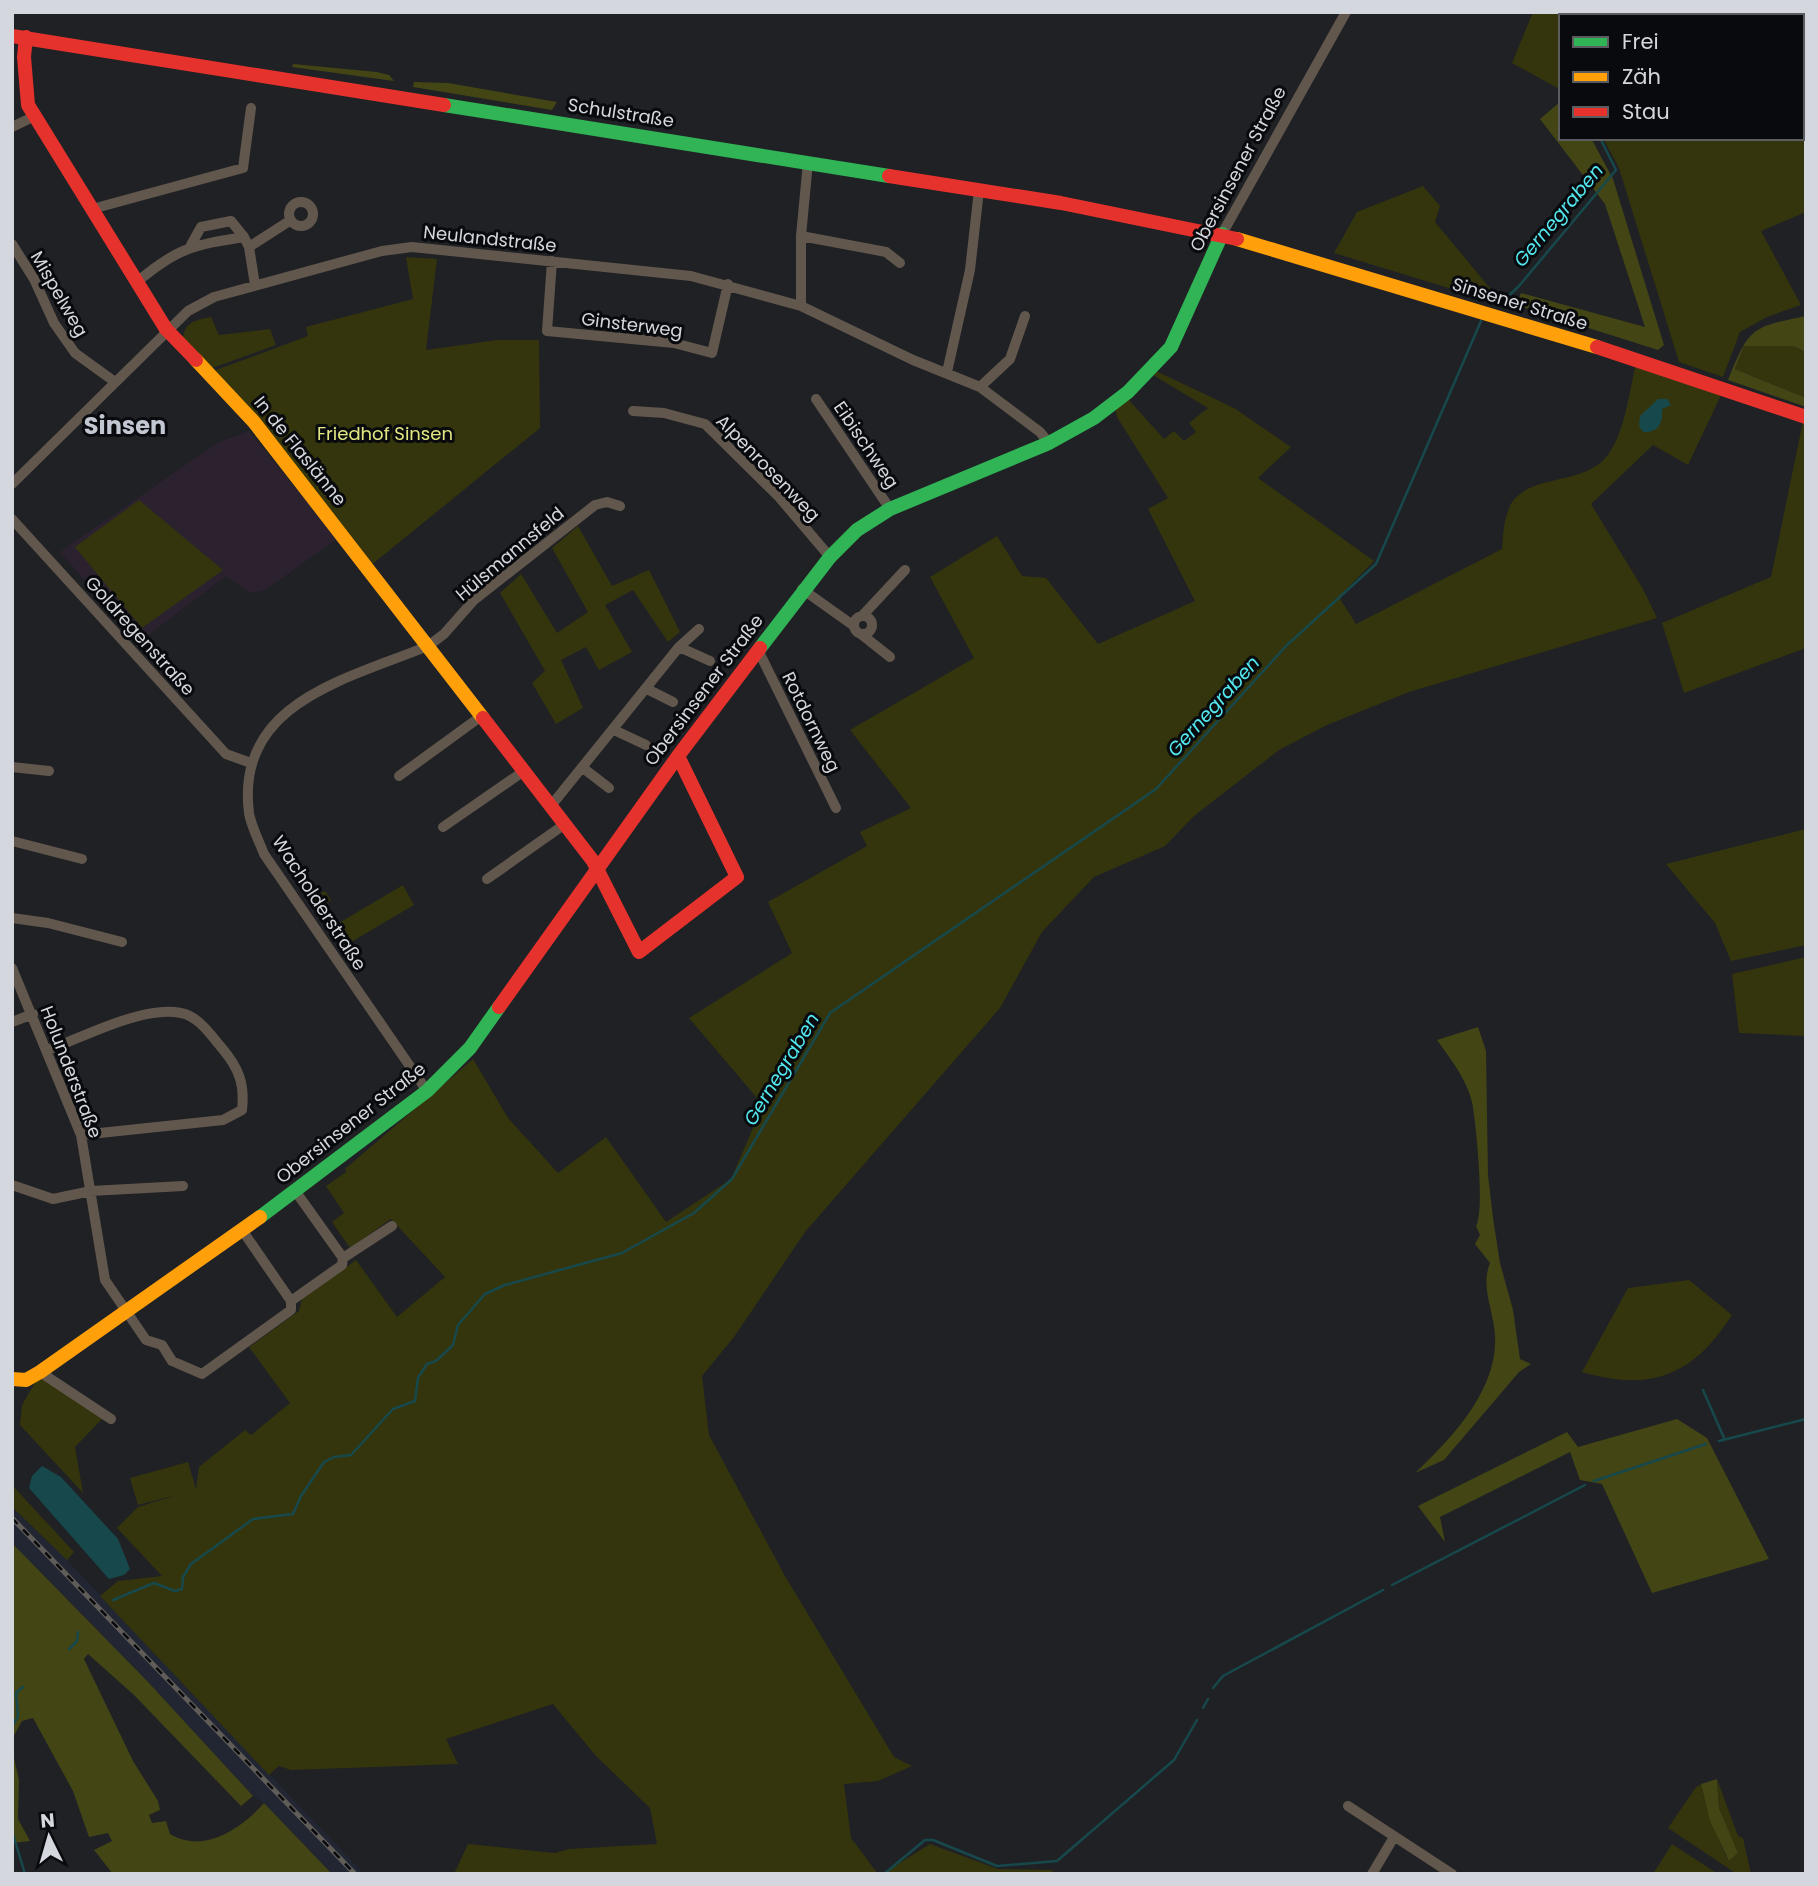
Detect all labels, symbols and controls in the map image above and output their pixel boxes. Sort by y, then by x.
legend [1559,14,1804,140]
text: Frei [1622,27,1659,56]
text: Zäh [1622,62,1661,91]
street label: Obersinsener Straße [1183,82,1292,256]
street label: Schulstraße [566,92,676,133]
text: Stau [1622,97,1670,126]
water label: Gernegraben [1507,158,1610,273]
street label: Neulandstraße [422,219,558,258]
street label: Mispelweg [25,246,94,341]
street label: Sinsener Straße [1449,271,1591,336]
street label: Ginsterweg [580,306,684,343]
street label: In de Flaslänne [248,390,353,511]
street label: Eibischweg [828,396,905,493]
district label: Sinsen [84,409,166,442]
street label: Alpenrosenweg [711,409,826,527]
park label: Friedhof Sinsen [317,421,453,446]
street label: Hülsmannsfeld [450,501,569,606]
street label: Goldregenstraße [80,570,201,701]
street label: Obersinsener Straße [638,609,769,771]
water label: Gernegraben [1161,650,1266,763]
street label: Rotdornweg [776,667,847,776]
street label: Wacholderstraße [266,830,372,975]
street label: Holunderstraße [35,1002,108,1142]
water label: Gernegraben [737,1008,826,1131]
street label: Obersinsener Straße [271,1056,431,1189]
north arrow [14,1802,84,1872]
text: N [39,1806,56,1835]

